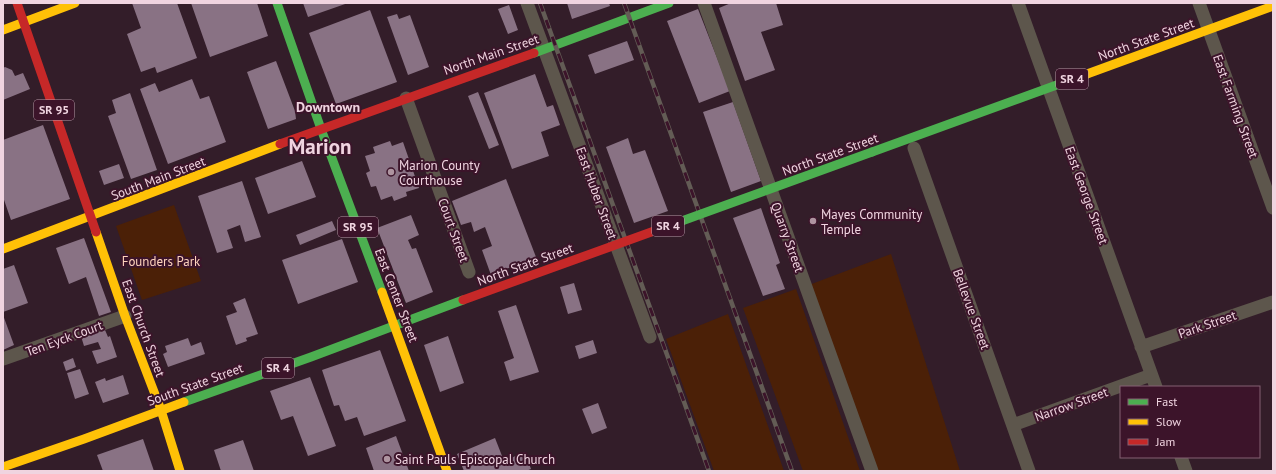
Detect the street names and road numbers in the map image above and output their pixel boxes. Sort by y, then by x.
street label: North State Street [1096,14,1197,65]
street label: North Main Street [441,30,542,79]
street label: East Farming Street [1209,52,1262,161]
road number: SR 4 [1056,69,1088,89]
road number: SR 95 [34,100,74,120]
street label: North State Street [780,129,881,180]
street label: East George Street [1061,144,1112,247]
street label: East Huber Street [572,145,621,242]
street label: South Main Street [109,152,208,204]
street label: Court Street [434,196,473,265]
street label: Quarry Street [767,200,808,275]
road number: SR 4 [652,216,684,236]
road number: SR 95 [338,217,378,237]
street label: North State Street [475,239,576,290]
street label: East Center Street [371,246,422,345]
street label: Bellevue Street [949,266,994,352]
street label: East Church Street [118,277,169,380]
street label: Park Street [1176,306,1239,342]
street label: Ten Eyck Court [23,316,106,360]
road number: SR 4 [262,358,294,378]
street label: South State Street [145,359,246,410]
street label: Narrow Street [1032,383,1111,426]

